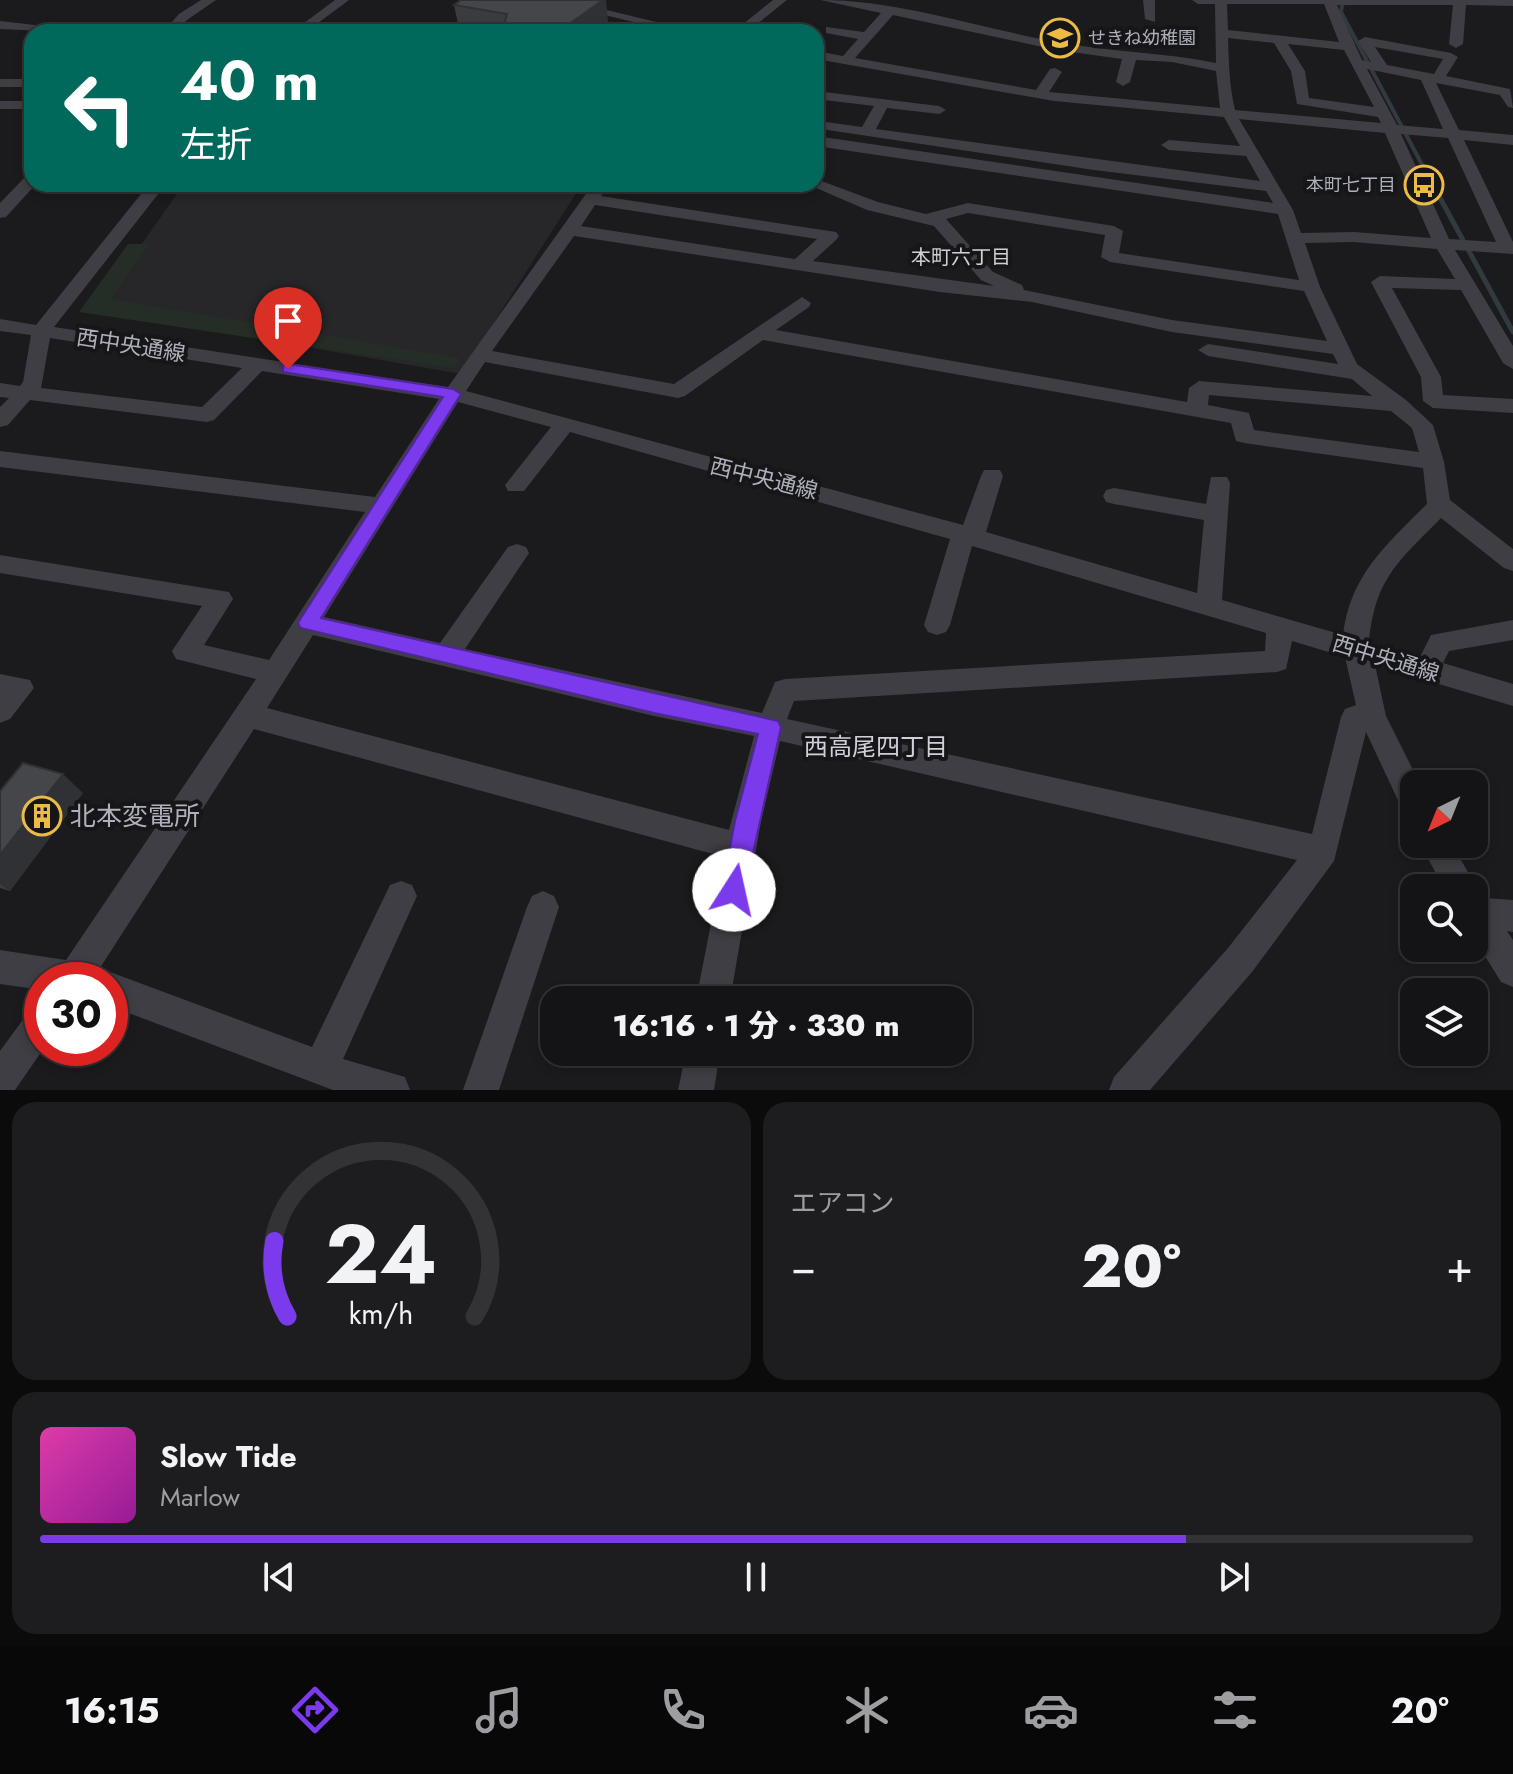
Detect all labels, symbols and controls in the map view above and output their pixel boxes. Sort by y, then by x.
school or university icon: せきね幼稚園 [1039,17,1081,59]
place label: せきね幼稚園 [1088,25,1196,51]
text: 40 m [180,40,319,121]
icon: left [48,56,152,160]
text: 左折 [180,118,252,170]
bus stop icon: 本町七丁目 [1403,164,1445,206]
place label: 本町七丁目 [1306,172,1396,198]
district label: 本町六丁目 [911,243,1011,272]
pin [254,287,322,369]
icon: arrive [266,299,310,343]
street label: 西中央通線 [74,321,188,369]
street label: 西中央通線 [707,449,821,507]
street label: 西中央通線 [1329,627,1443,689]
district label: 西高尾四丁目 [804,729,948,764]
north arrow [1400,770,1488,858]
map controls [1400,770,1488,1066]
building icon: 北本変電所 [21,795,63,837]
place label: 北本変電所 [70,797,200,835]
position arrow [692,848,776,932]
button: search [1400,874,1488,962]
speed limit sign: 30 [24,962,128,1066]
button: layers [1400,978,1488,1066]
text: 16:16 · 1 分 · 330 m [613,1004,899,1047]
text: エアコン [791,1184,895,1222]
text: 24 [325,1194,438,1314]
text: 20° [1081,1223,1181,1310]
text: − [791,1235,816,1299]
text: + [1446,1235,1473,1299]
text: km/h [349,1293,414,1335]
text: Slow Tide [160,1435,297,1478]
text: Marlow [160,1478,240,1516]
icon: previous [257,1555,301,1599]
icon: pause [734,1555,778,1599]
icon: next [1212,1555,1256,1599]
icon: directions [287,1682,343,1738]
icon: music [471,1682,527,1738]
icon: phone [655,1682,711,1738]
icon: climate [839,1682,895,1738]
icon: car [1023,1682,1079,1738]
icon: filters [1207,1682,1263,1738]
text: 16:15 [64,1684,160,1736]
text: 20° [1391,1684,1449,1736]

